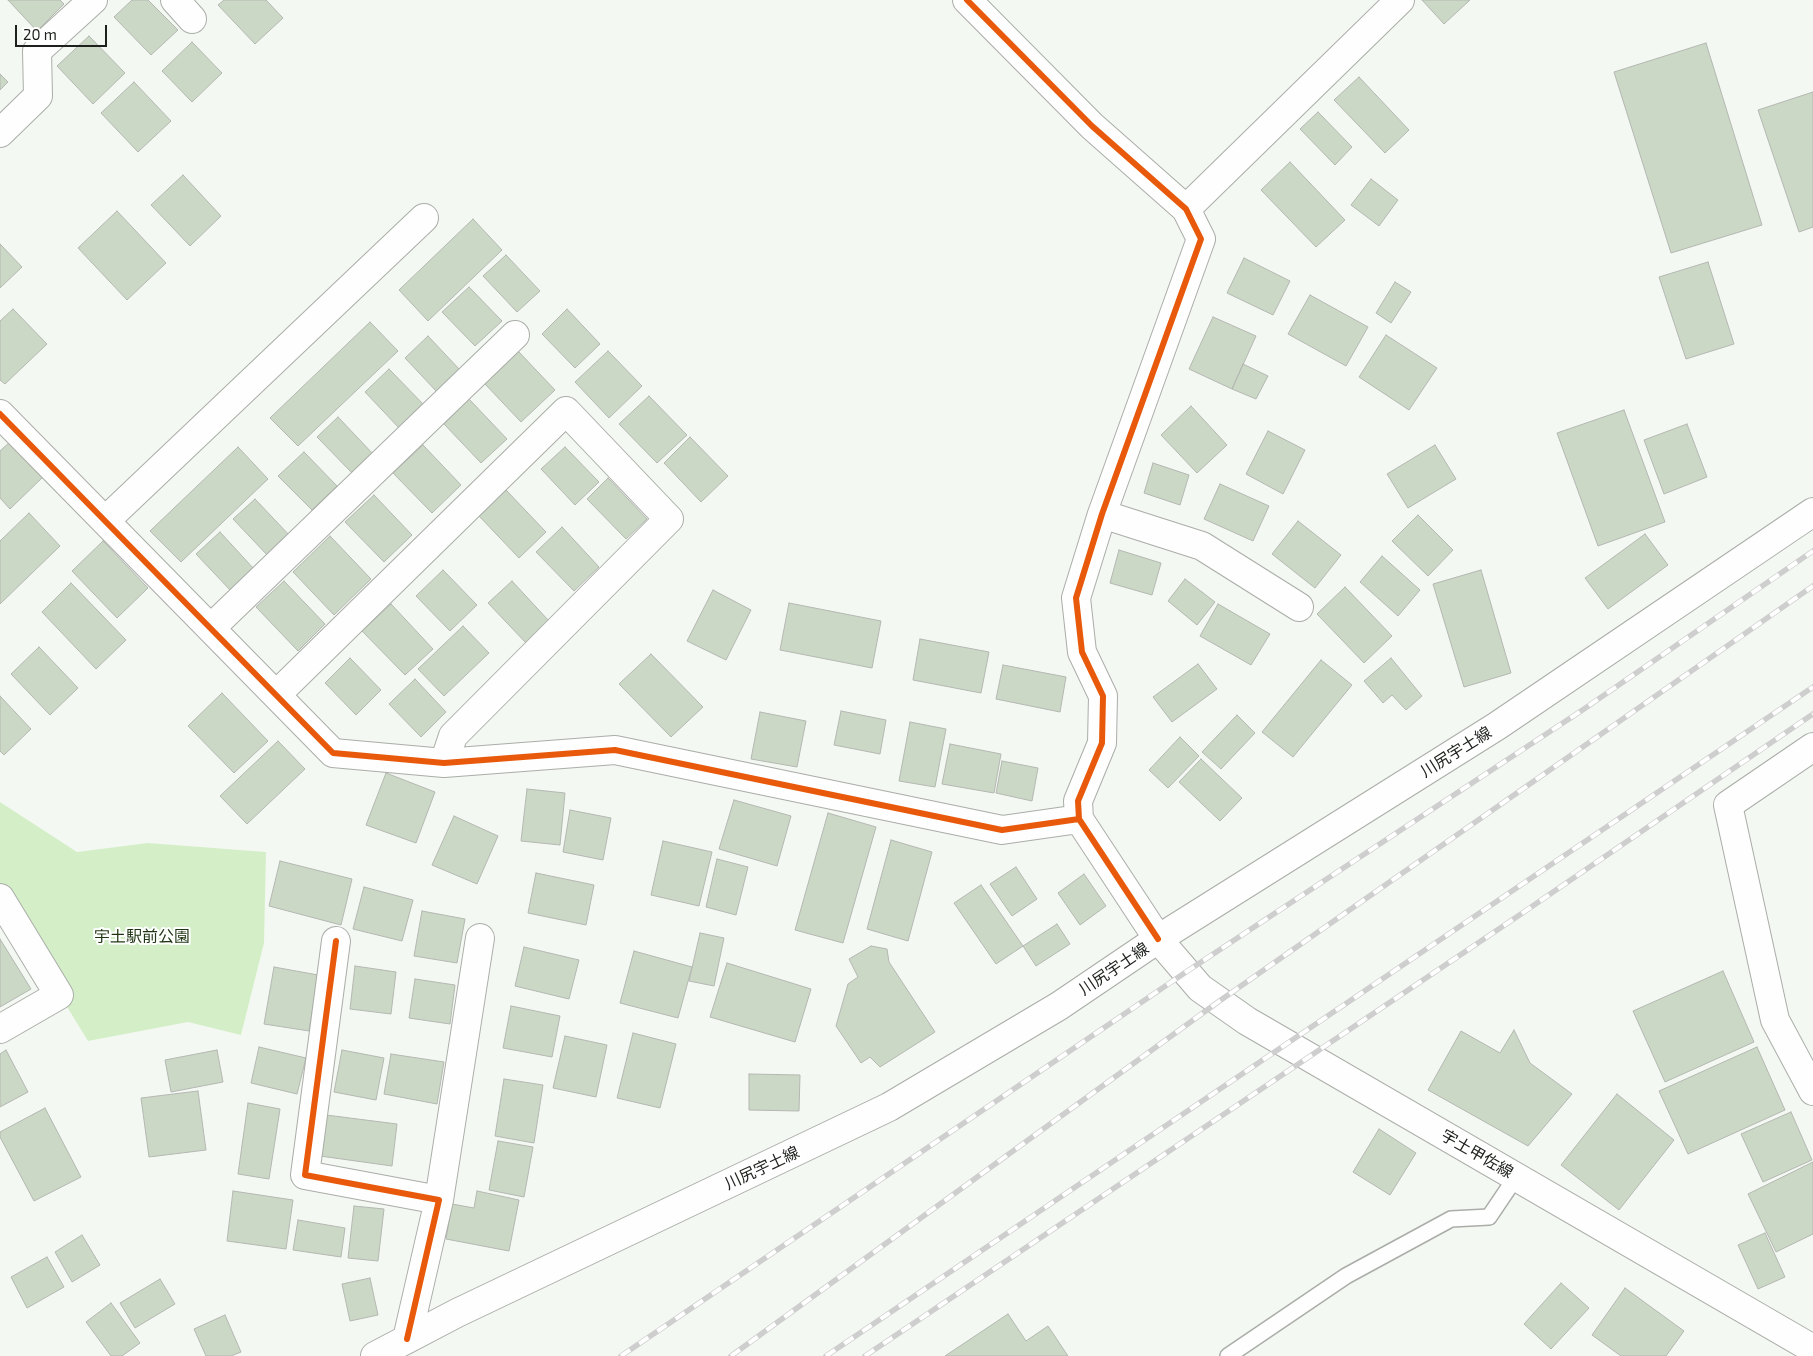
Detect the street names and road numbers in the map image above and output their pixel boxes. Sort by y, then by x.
street label: 川尻宇土線 [1417,723,1495,781]
street label: 川尻宇土線 [1075,939,1153,999]
street label: 宇土甲佐線 [1438,1126,1516,1182]
street label: 川尻宇土線 [722,1142,802,1194]

